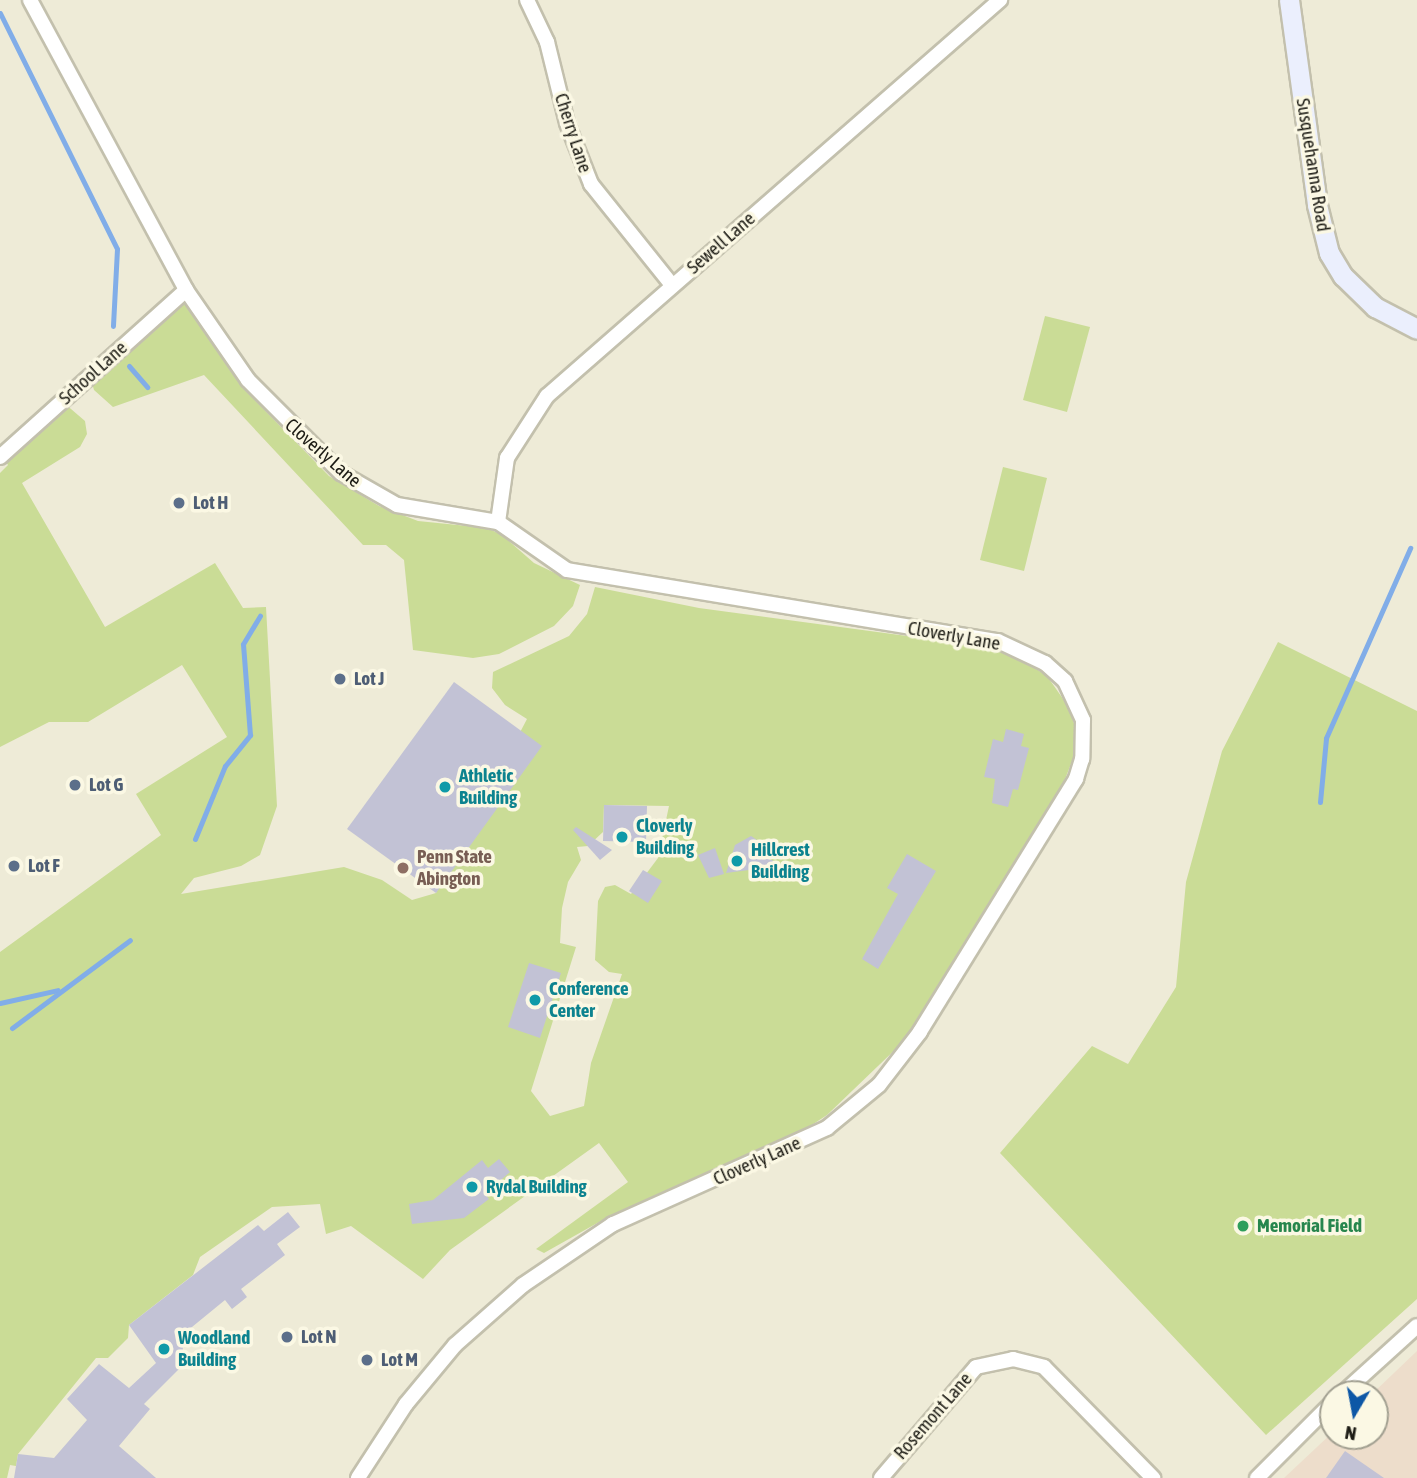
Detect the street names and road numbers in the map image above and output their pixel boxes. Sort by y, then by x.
street label: Cherry Lane [549,90,597,176]
street label: Susquehanna Road [1291,97,1335,233]
street label: Sewell Lane [682,207,760,279]
street label: School Lane [54,337,132,409]
street label: Cloverly Lane [280,414,366,492]
street label: Cloverly Lane [906,617,1002,655]
street label: Cloverly Lane [710,1132,804,1190]
street label: Rosemont Lane [889,1368,977,1464]

